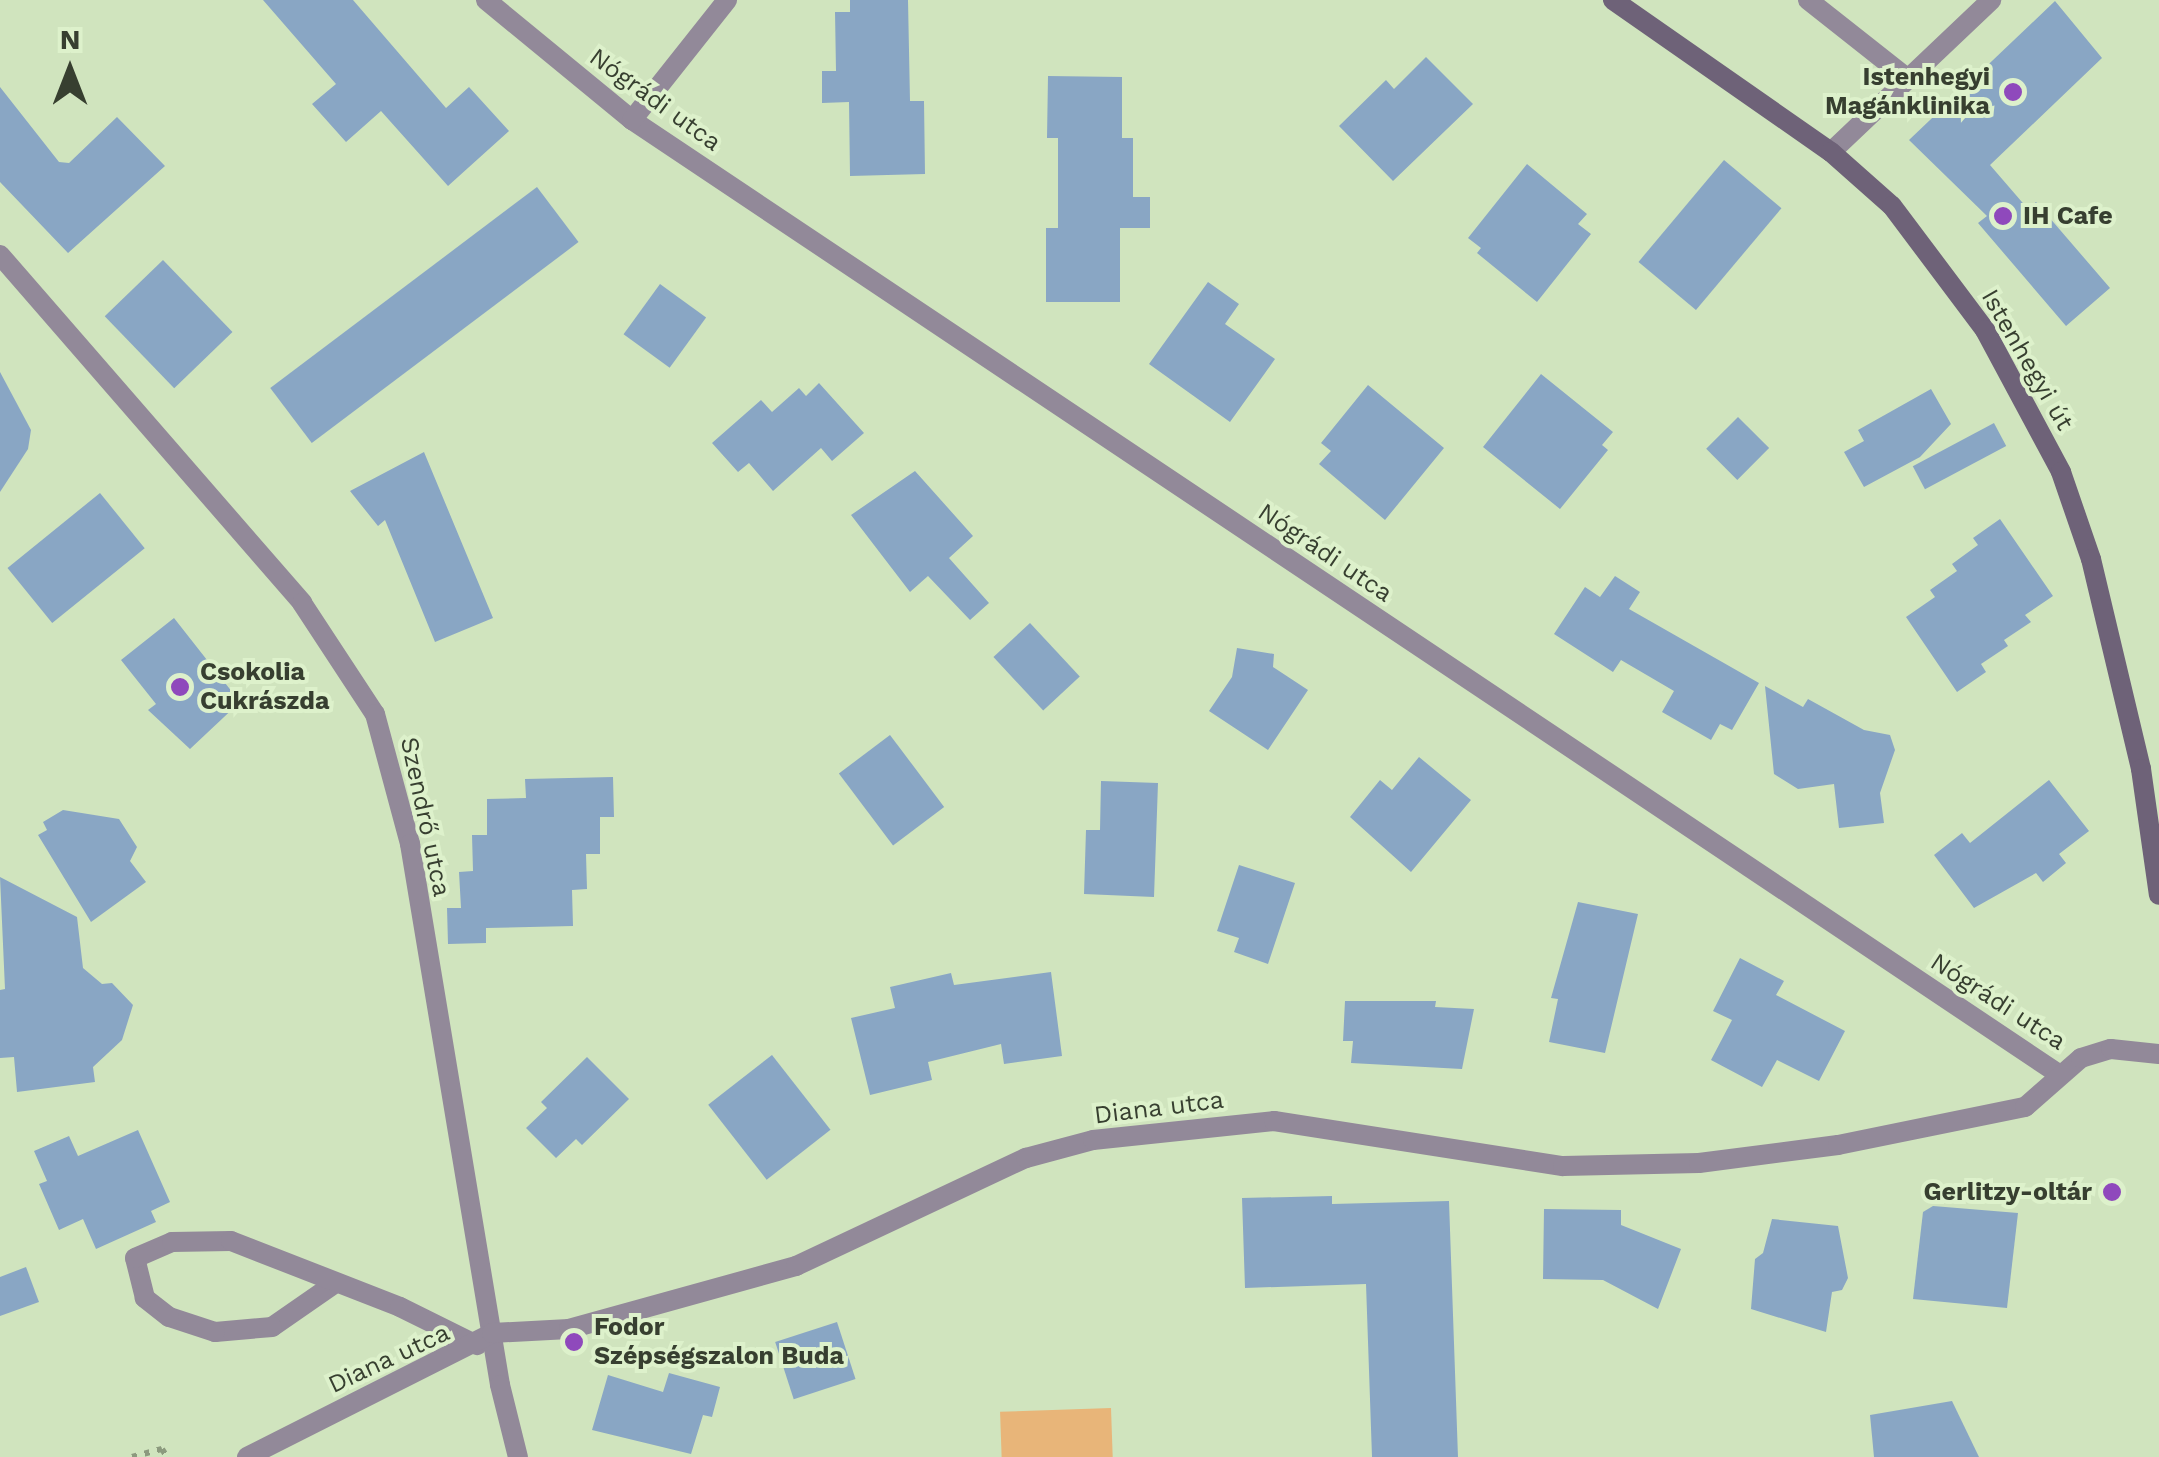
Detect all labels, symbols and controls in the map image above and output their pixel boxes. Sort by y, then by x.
north arrow [20,20,120,120]
text: N [60,23,80,56]
street label: Nógrádi utca [583,42,727,158]
place label: Istenhegyi Magánklinika [1825,63,1990,122]
marker: Istenhegyi Magánklinika [2000,79,2026,105]
place label: IH Cafe [2023,201,2113,231]
marker: IH Cafe [1992,205,2014,227]
street label: Istenhegyi út [1975,284,2079,436]
street label: Nógrádi utca [1252,497,1398,609]
place label: Csokolia Cukrászda [200,658,329,717]
marker: Csokolia Cukrászda [169,676,191,698]
street label: Szendrő utca [393,735,457,899]
street label: Nógrádi utca [1925,947,2071,1057]
street label: Diana utca [1092,1085,1226,1131]
place label: Gerlitzy-oltár [1924,1177,2092,1207]
marker: Gerlitzy-oltár [2101,1181,2123,1203]
place label: Fodor Szépségszalon Buda [594,1313,844,1372]
street label: Diana utca [323,1318,455,1400]
marker: Fodor Szépségszalon Buda [563,1331,585,1353]

